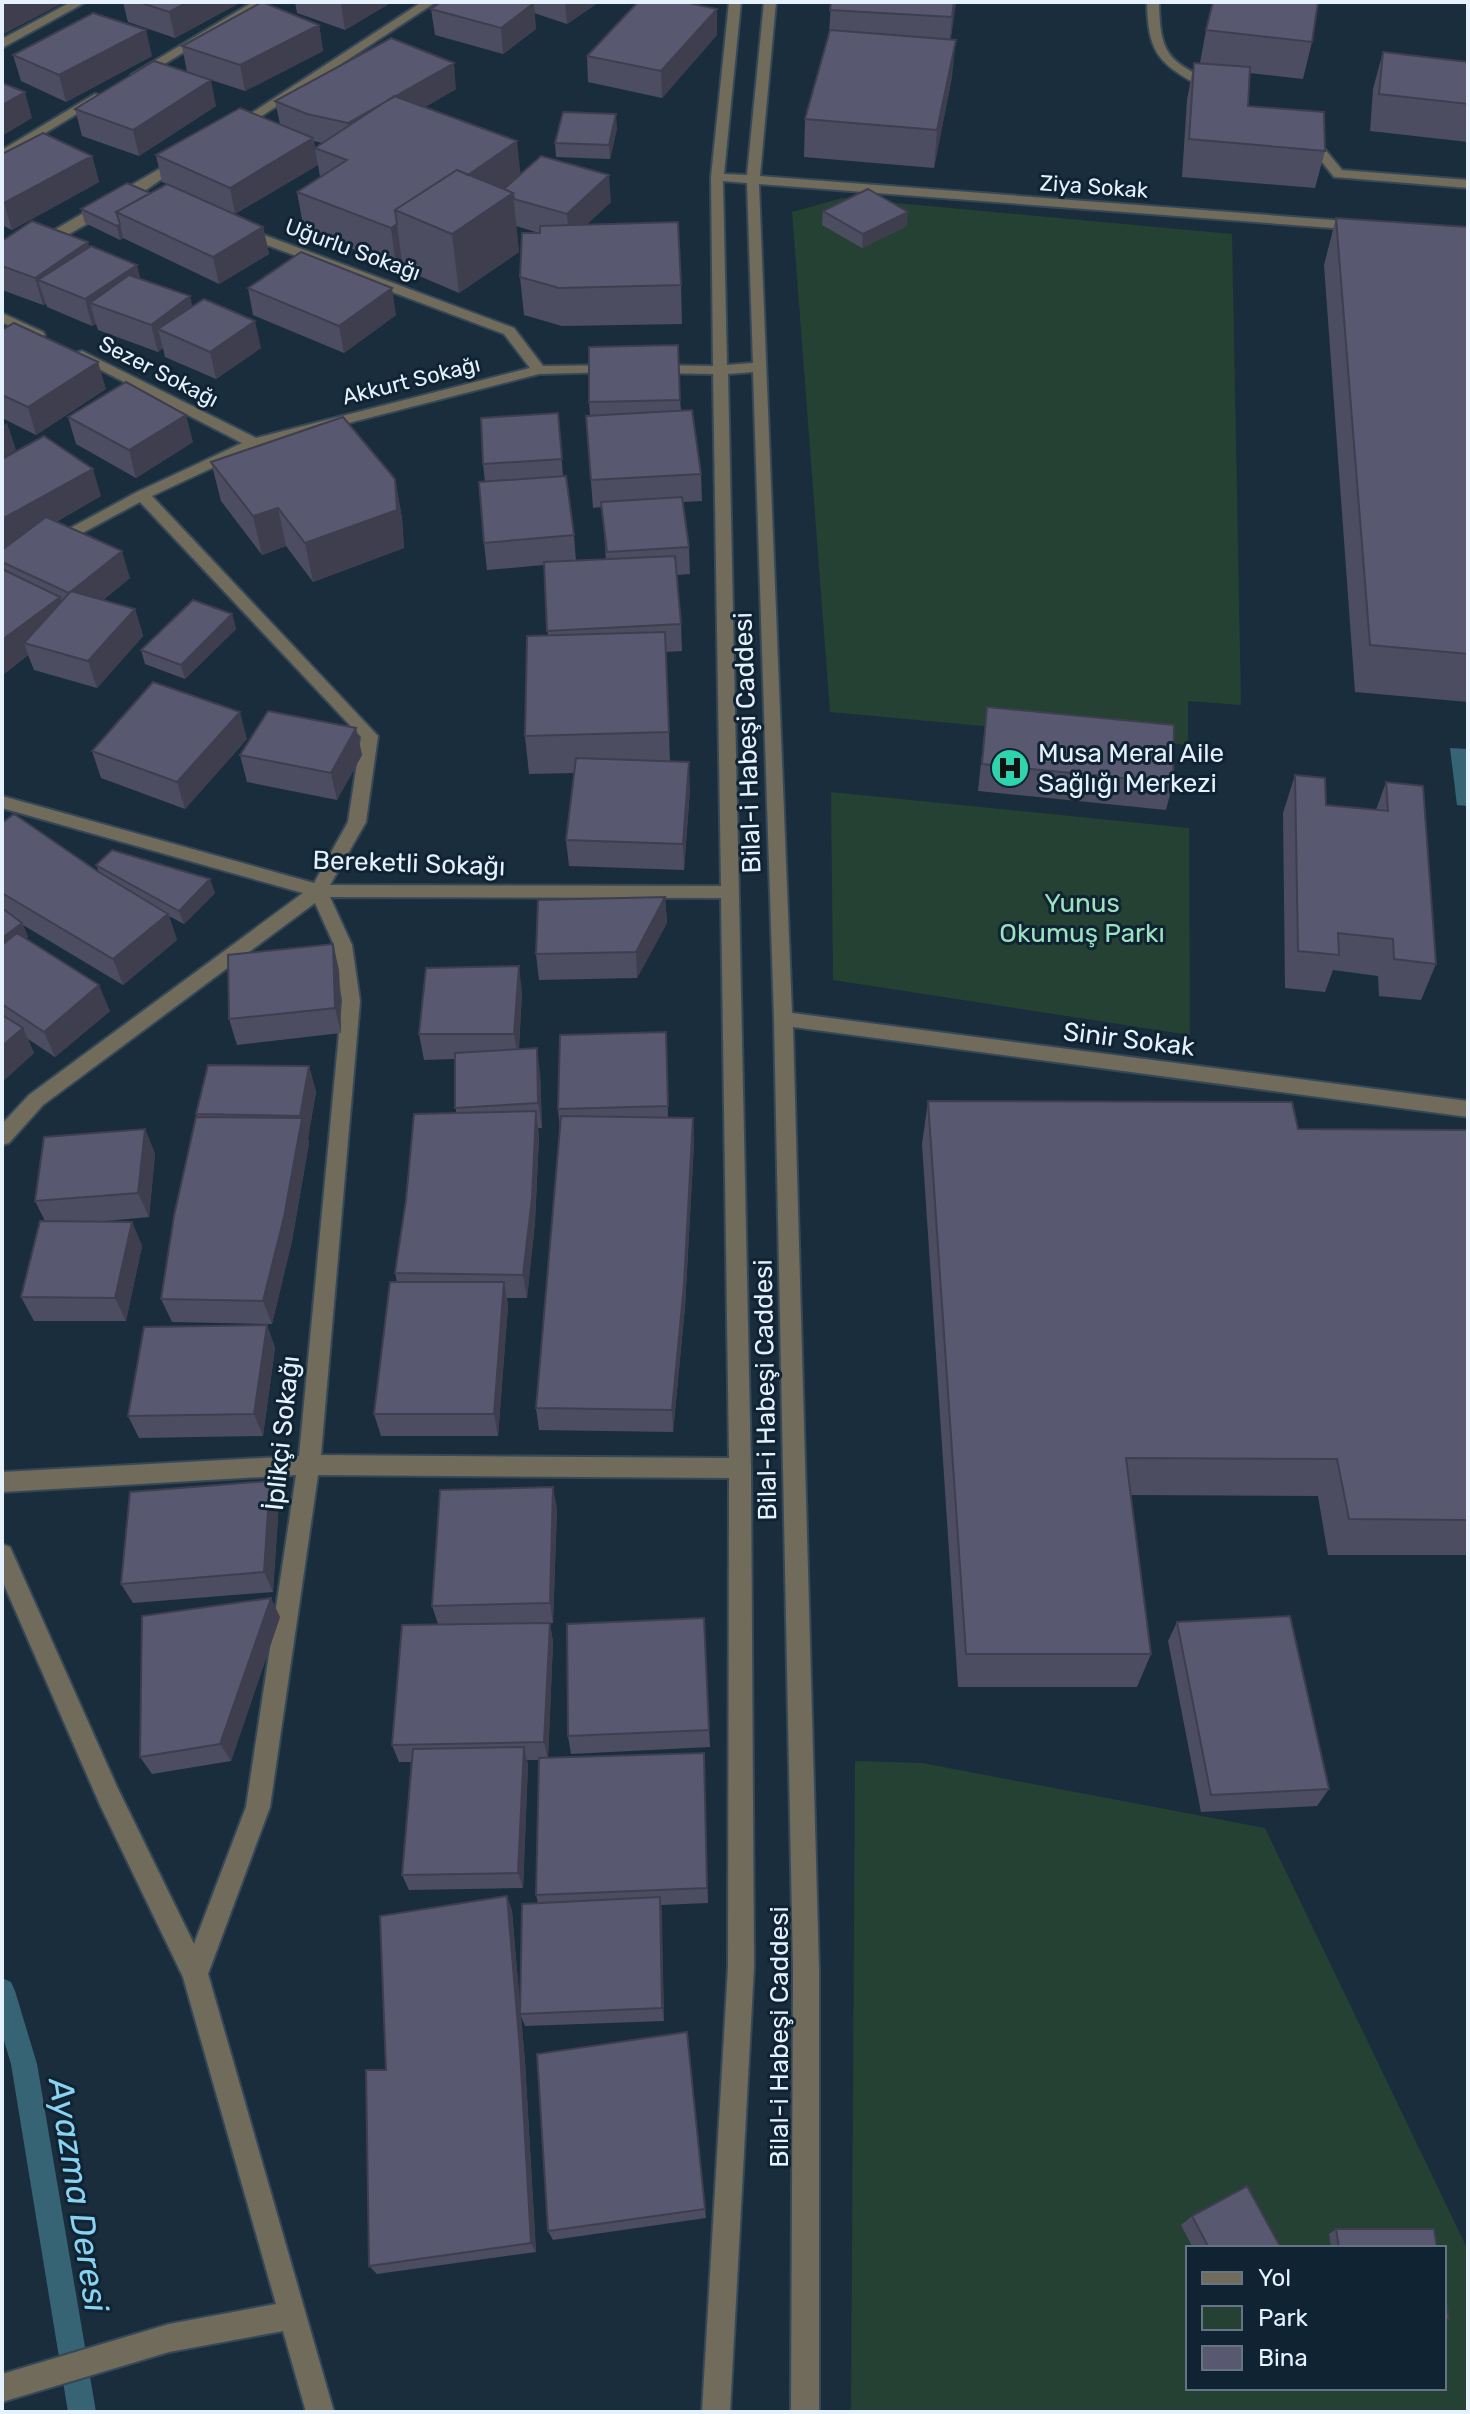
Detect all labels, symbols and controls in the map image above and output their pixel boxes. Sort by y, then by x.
street label: Ziya Sokak [1039,169,1150,204]
street label: Uğurlu Sokağı [281,212,424,286]
street label: Sezer Sokağı [94,330,223,413]
street label: Akkurt Sokağı [339,350,483,411]
street label: Bilal-i Habeşi Caddesi [727,612,768,874]
place label: Musa Meral Aile Sağlığı Merkezi [1038,738,1224,799]
hospital icon: Musa Meral Aile Sağlığı Merkezi [989,747,1031,789]
street label: Bereketli Sokağı [312,845,506,882]
park label: Yunus Okumuş Parkı [999,888,1165,949]
street label: Sinir Sokak [1061,1016,1197,1063]
street label: Bilal-i Habeşi Caddesi [748,1259,783,1521]
street label: İplikçi Sokağı [259,1354,306,1512]
street label: Bilal-i Habeşi Caddesi [764,1906,795,2168]
water label: Ayazma Deresi [39,2073,117,2316]
legend [1186,2246,1446,2390]
text: Yol [1258,2264,1291,2292]
text: Park [1258,2304,1309,2332]
text: Bina [1258,2344,1308,2372]

